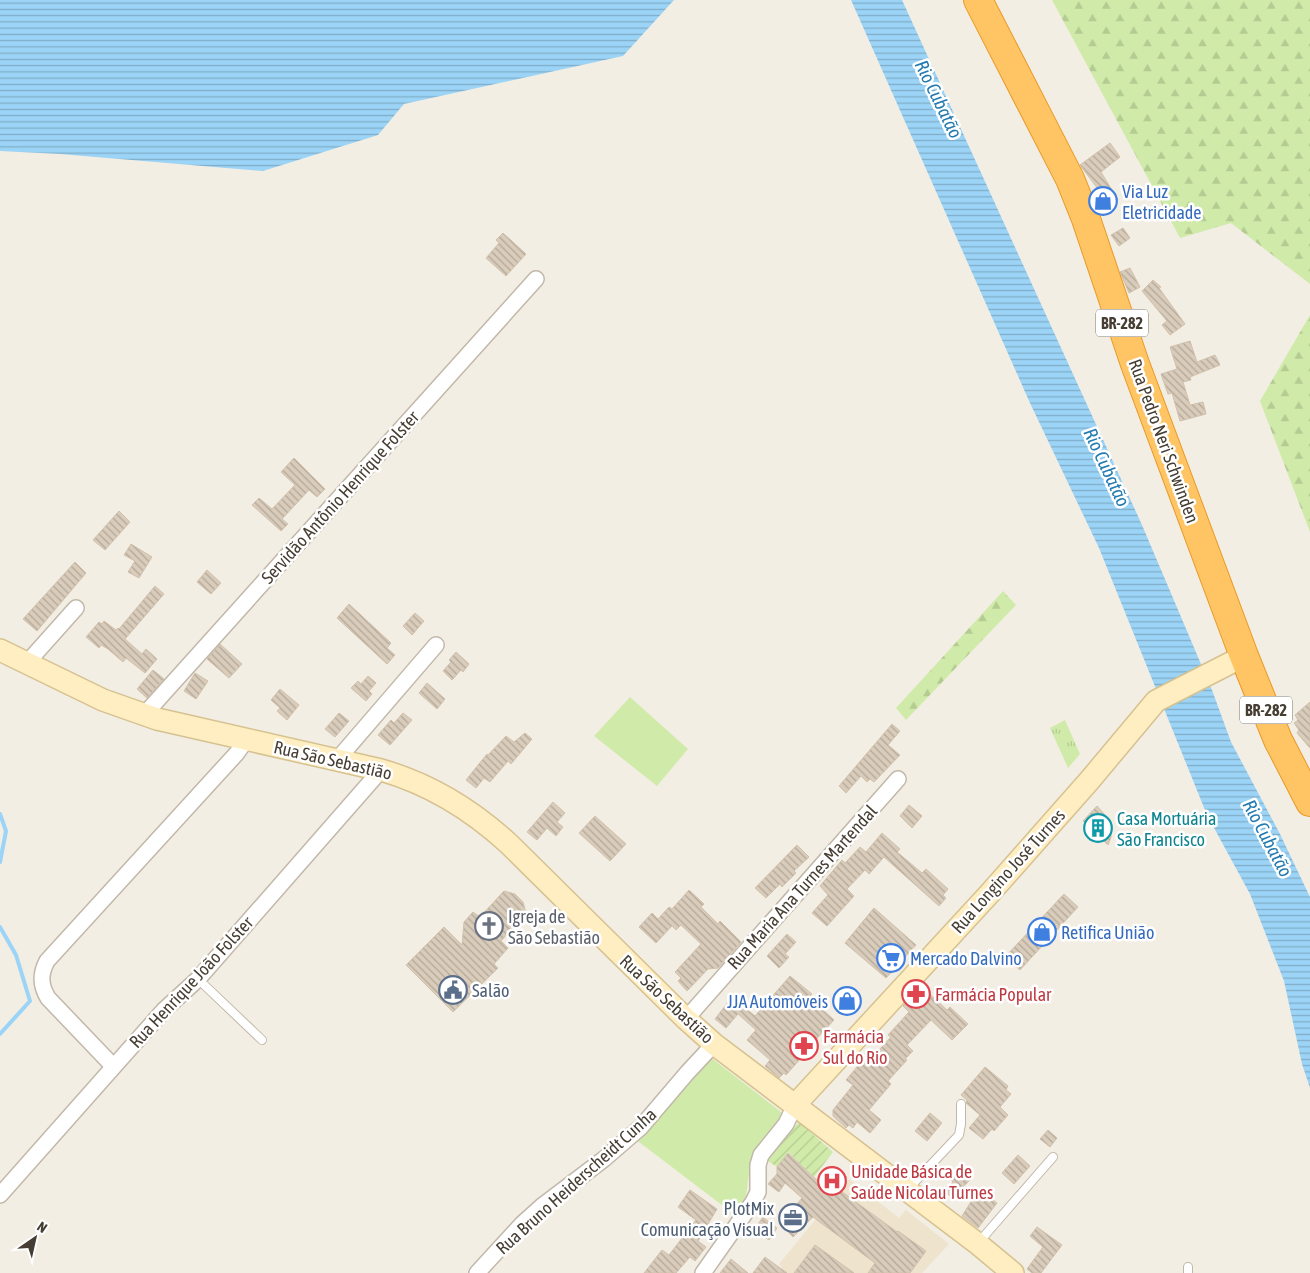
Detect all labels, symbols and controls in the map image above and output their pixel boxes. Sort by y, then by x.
water label: Rio Cubatão [911,56,967,142]
place label: Via Luz Eletricidade [1122,181,1201,223]
shop icon: Via Luz Eletricidade [1088,186,1118,216]
road number: BR-282 [1096,309,1148,336]
street label: Rua Pedro Neri Schwinden [1125,356,1203,526]
street label: Servidão Antônio Henrique Folster [257,406,423,588]
water label: Rio Cubatão [1079,424,1135,510]
road number: BR-282 [1240,696,1292,724]
street label: Rua São Sebastião [272,736,394,784]
water label: Rio Cubatão [1239,796,1297,880]
street label: Rua Maria Ana Turnes Martendal [723,800,881,973]
street label: Rua Longino José Turnes [947,805,1069,937]
place label: Casa Mortuária São Francisco [1117,808,1216,850]
building icon: Casa Mortuária São Francisco [1083,813,1113,843]
place label: Igreja de São Sebastião [508,906,600,948]
church icon: Igreja de São Sebastião [474,911,504,941]
street label: Rua Henrique João Folster [125,912,258,1052]
shop icon: Retifica União [1027,917,1057,947]
place label: Retifica União [1061,922,1154,943]
supermarket icon: Mercado Dalvino [876,943,906,973]
place label: Mercado Dalvino [910,948,1022,969]
street label: Rua São Sebastião [616,950,718,1048]
public building icon: Salão [438,975,468,1005]
pharmacy icon: Farmácia Popular [901,979,931,1009]
place label: Salão [472,980,510,1001]
place label: Farmácia Popular [935,984,1052,1005]
shop icon: JJA Automóveis [832,986,862,1016]
place label: JJA Automóveis [727,991,828,1012]
place label: Farmácia Sul do Rio [823,1026,888,1068]
pharmacy icon: Farmácia Sul do Rio [789,1031,819,1061]
street label: Rua Bruno Heiderscheidt Cunha [492,1103,660,1259]
place label: Unidade Básica de Saúde Nicolau Turnes [851,1161,993,1203]
hospital icon: Unidade Básica de Saúde Nicolau Turnes [817,1166,847,1196]
place label: PlotMix Comunicação Visual [641,1198,774,1240]
office icon: PlotMix Comunicação Visual [778,1203,808,1233]
north arrow [10,1213,60,1263]
text: N [34,1218,50,1236]

